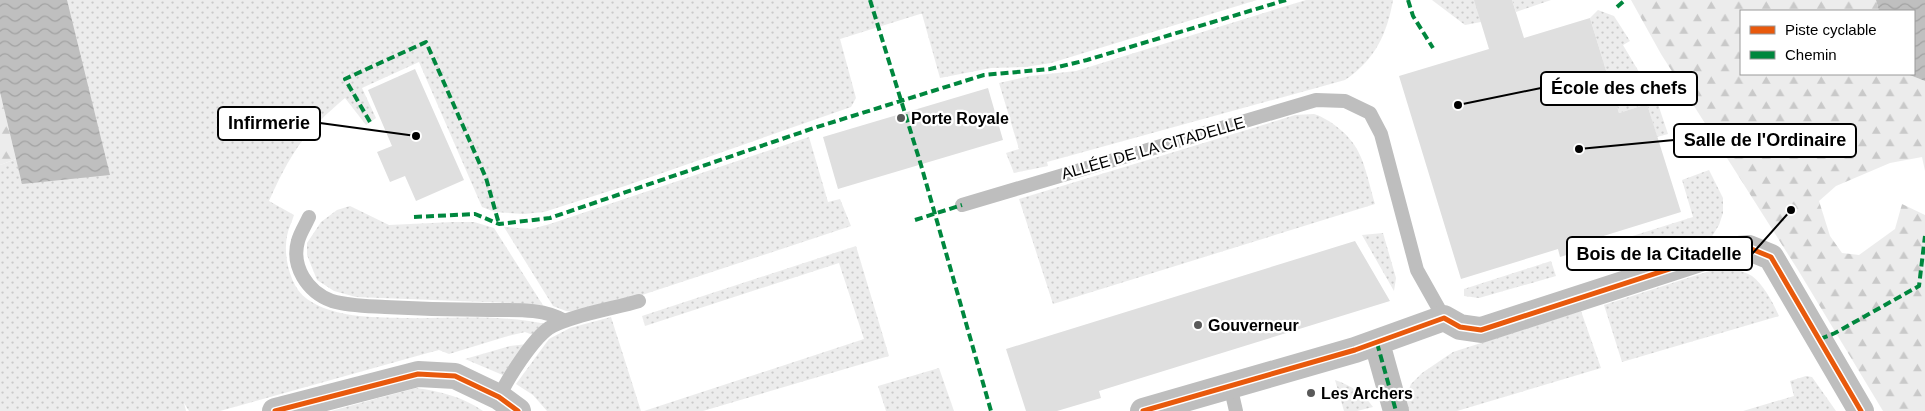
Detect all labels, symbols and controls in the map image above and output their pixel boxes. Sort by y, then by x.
legend [1740,10,1915,75]
text: Piste cyclable [1785,21,1877,38]
text: Chemin [1785,46,1837,63]
callout: École des chefs [1541,72,1697,105]
text: École des chefs [1551,77,1687,98]
callout: Infirmerie [218,107,320,140]
place label: Porte Royale [911,110,1009,127]
marker: Porte Royale [895,112,907,124]
text: Infirmerie [228,113,310,133]
street label: ALLÉE DE LA CITADELLE [1059,113,1247,182]
callout: Salle de l'Ordinaire [1674,124,1856,157]
text: Salle de l'Ordinaire [1684,130,1846,150]
callout: Bois de la Citadelle [1567,237,1752,270]
text: Bois de la Citadelle [1576,244,1742,264]
place label: Gouverneur [1208,317,1299,334]
marker: Gouverneur [1192,319,1204,331]
place label: Les Archers [1321,385,1413,402]
marker: Les Archers [1305,387,1317,399]

